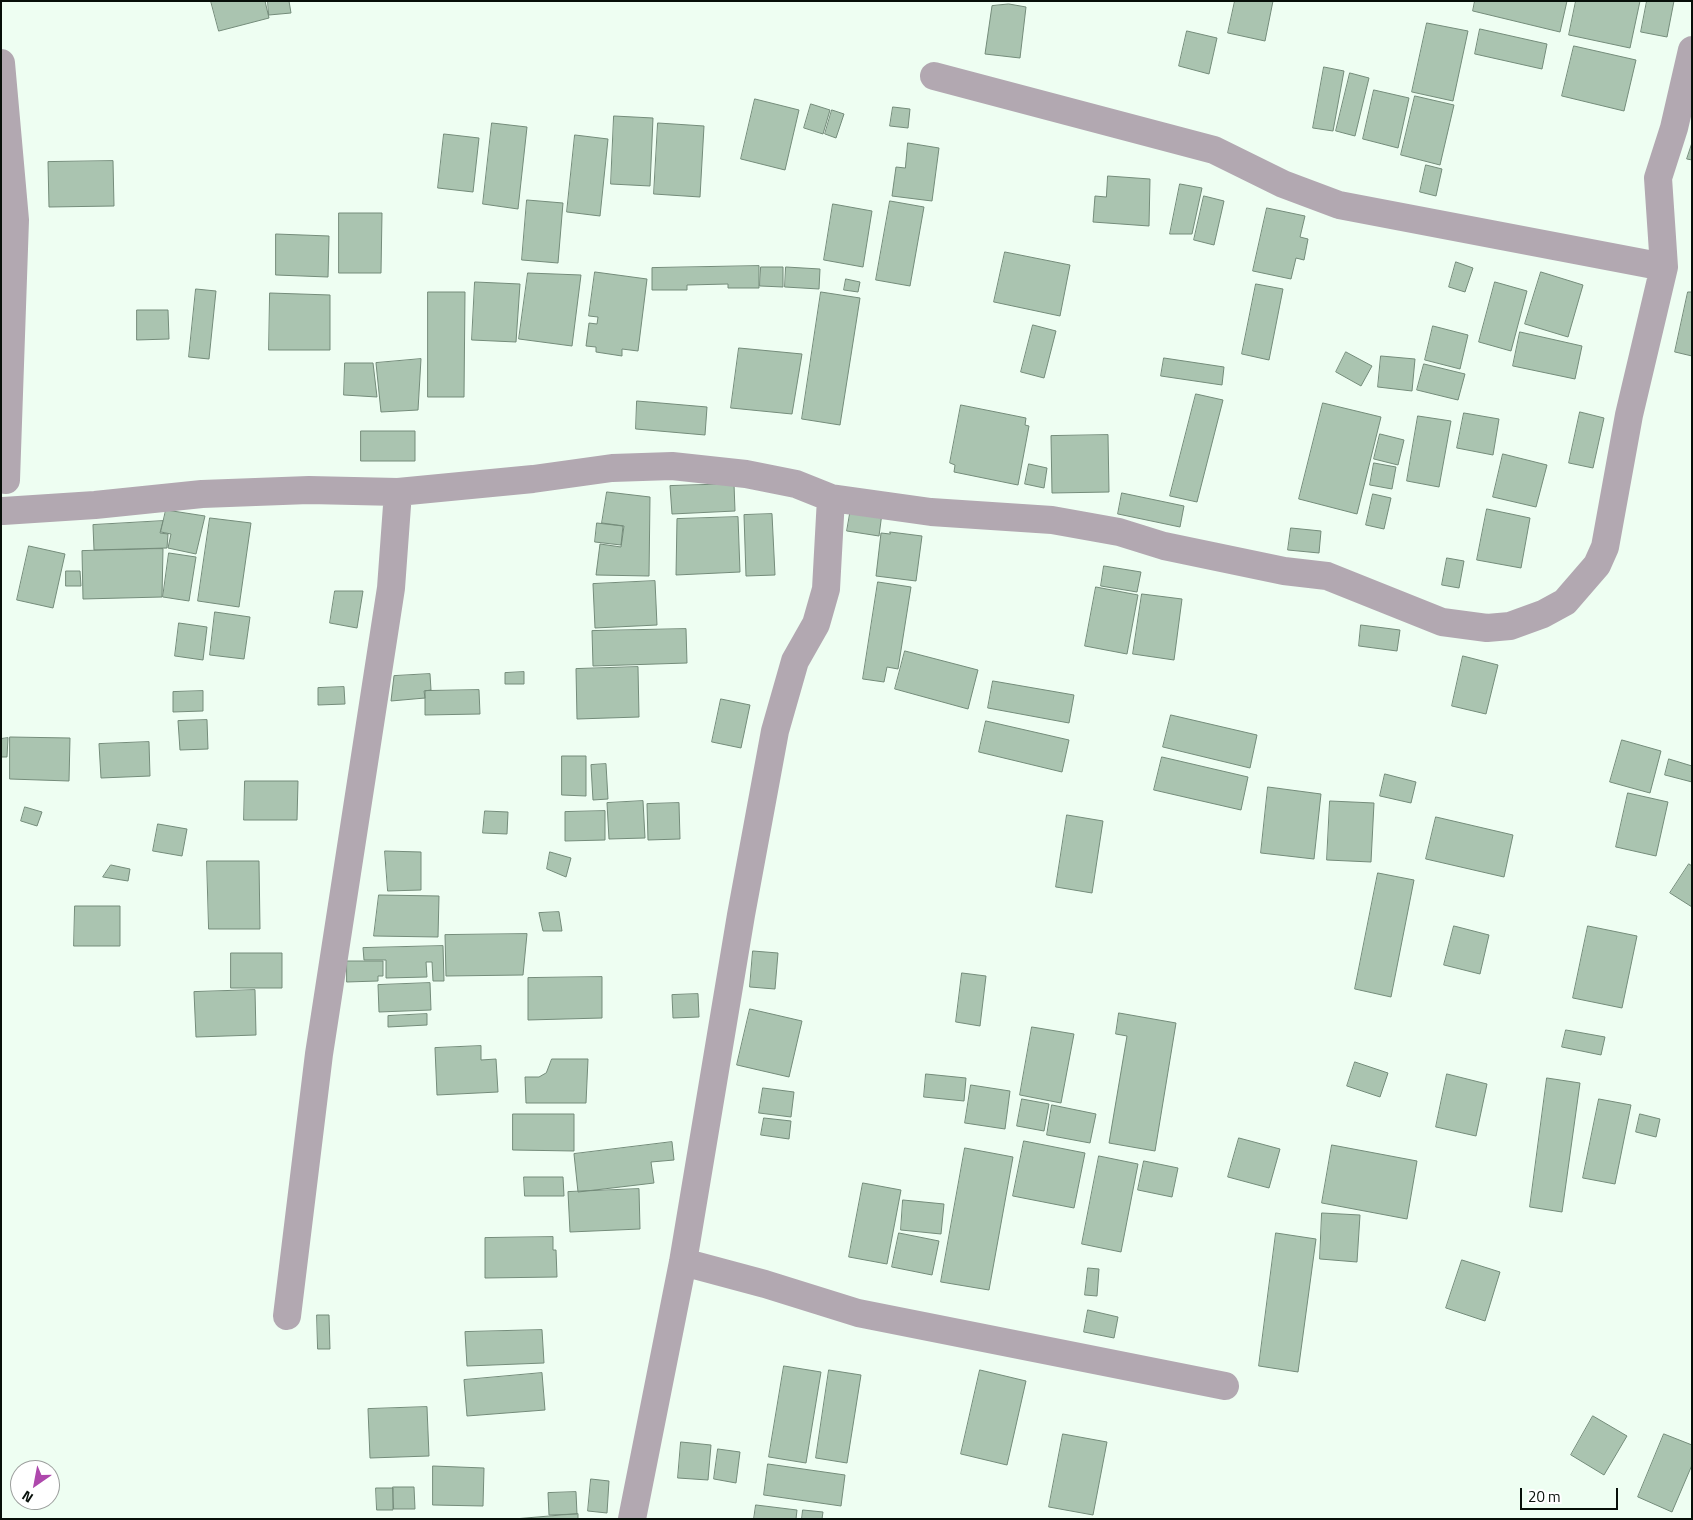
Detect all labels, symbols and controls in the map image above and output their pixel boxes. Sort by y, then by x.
north arrow [10,1460,60,1510]
scale bar [1523,1478,1620,1510]
text: 20 m [1528,1485,1561,1508]
text: N [17,1486,37,1509]

